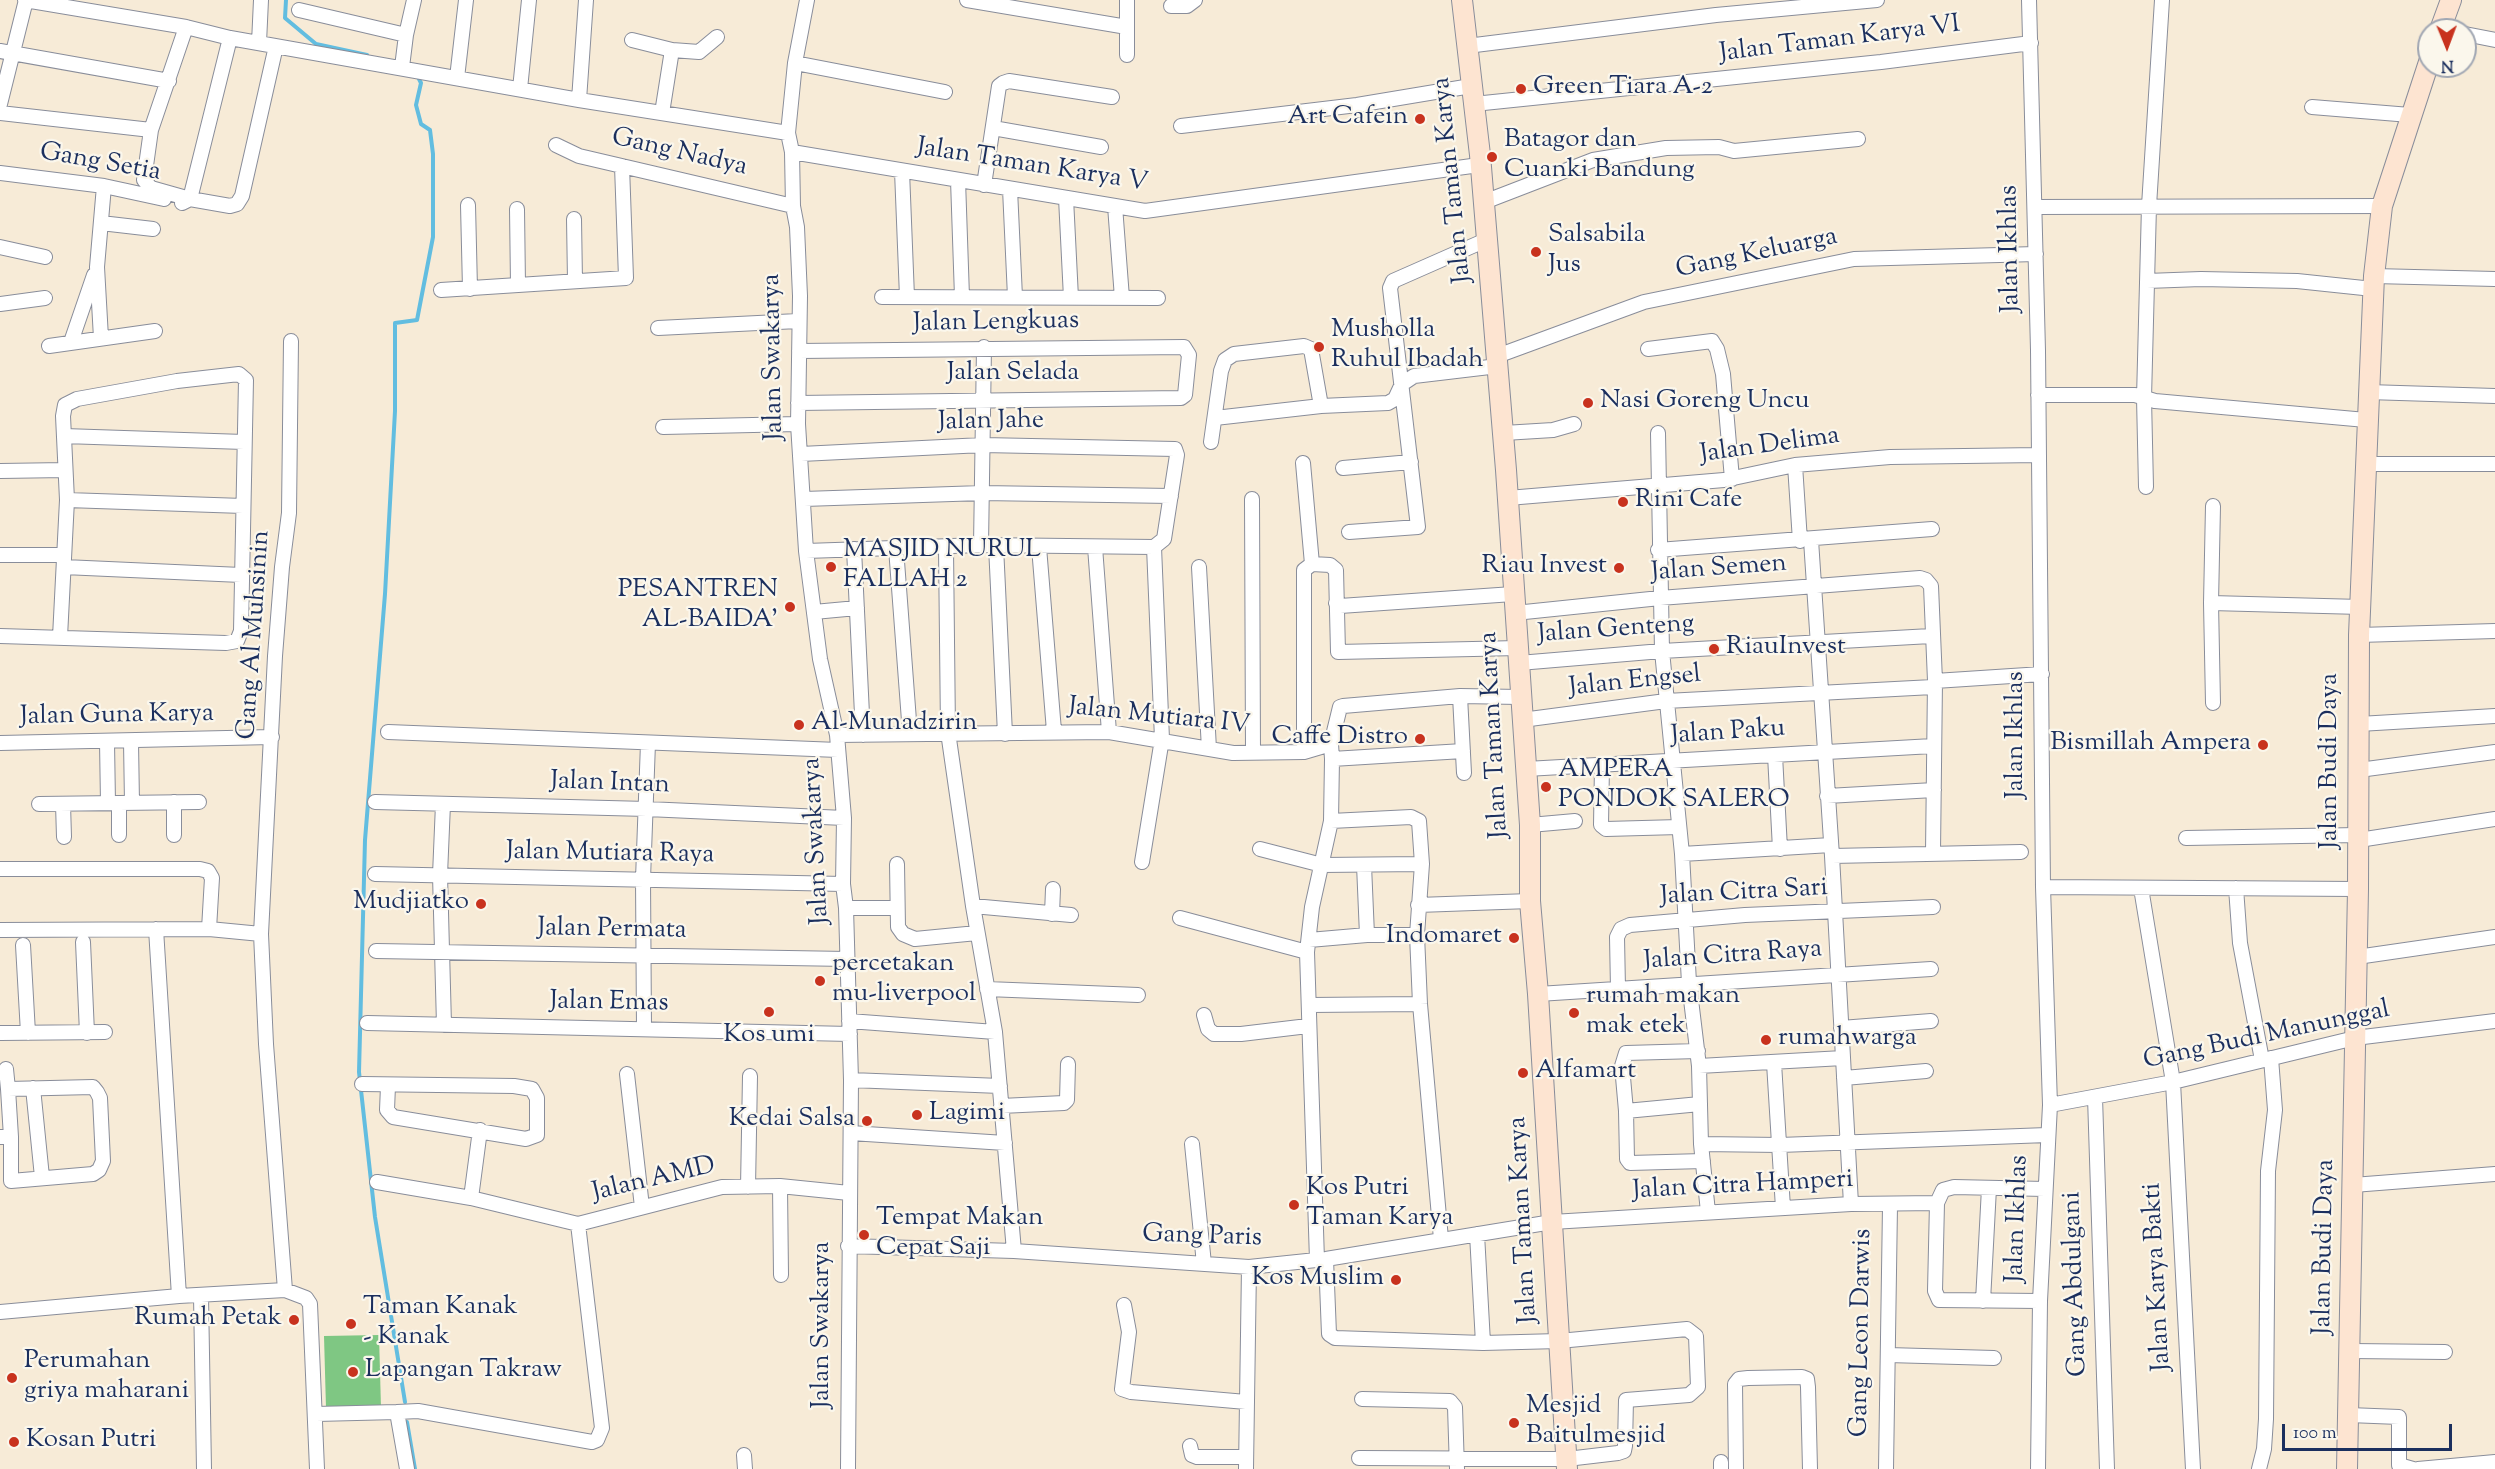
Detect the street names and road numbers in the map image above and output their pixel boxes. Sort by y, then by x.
street label: Jalan Taman Karya VI [1718,11,1962,71]
street label: Jalan Taman Karya [1428,75,1480,285]
street label: Gang Nadya [608,123,750,185]
street label: Jalan Taman Karya V [914,133,1150,201]
street label: Gang Setia [37,138,163,190]
street label: Jalan Ikhlas [1995,185,2029,313]
street label: Gang Keluarga [1673,223,1841,287]
street label: Jalan Swakarya [758,273,792,441]
street label: Jalan Lengkuas [913,307,1079,341]
street label: Jalan Selada [947,359,1079,391]
street label: Jalan Jahe [938,406,1044,440]
street label: Jalan Delima [1698,422,1842,472]
street label: Gang Al Muhsinin [233,529,279,741]
street label: Jalan Semen [1650,550,1788,590]
street label: Jalan Genteng [1537,610,1695,652]
street label: Jalan Taman Karya [1475,631,1517,839]
street label: Jalan Engsel [1567,661,1703,705]
street label: Jalan Ikhlas [2002,671,2034,799]
street label: Jalan Budi Daya [2316,673,2348,849]
street label: Jalan Mutiara IV [1066,693,1252,743]
street label: Jalan Guna Karya [20,700,214,734]
street label: Jalan Paku [1670,714,1786,754]
street label: Jalan Swakarya [798,757,838,925]
street label: Jalan Intan [550,767,670,803]
street label: Jalan Mutiara Raya [505,838,715,872]
street label: Jalan Citra Sari [1659,874,1829,914]
street label: Jalan Permata [537,914,687,948]
street label: Jalan Citra Raya [1643,935,1823,979]
street label: Jalan Emas [549,987,669,1021]
street label: Gang Budi Manunggal [2141,996,2393,1078]
street label: Jalan Taman Karya [1504,1116,1546,1324]
street label: Jalan AMD [589,1152,719,1210]
street label: Jalan Ikhlas [2001,1155,2037,1283]
street label: Jalan Budi Daya [2309,1159,2343,1335]
street label: Jalan Citra Hamperi [1632,1166,1854,1208]
street label: Jalan Karya Bakti [2138,1182,2180,1372]
street label: Gang Abdulgani [2058,1191,2096,1377]
street label: Gang Paris [1142,1220,1262,1256]
street label: Gang Leon Darwis [1846,1228,1880,1438]
street label: Jalan Swakarya [808,1241,840,1409]

